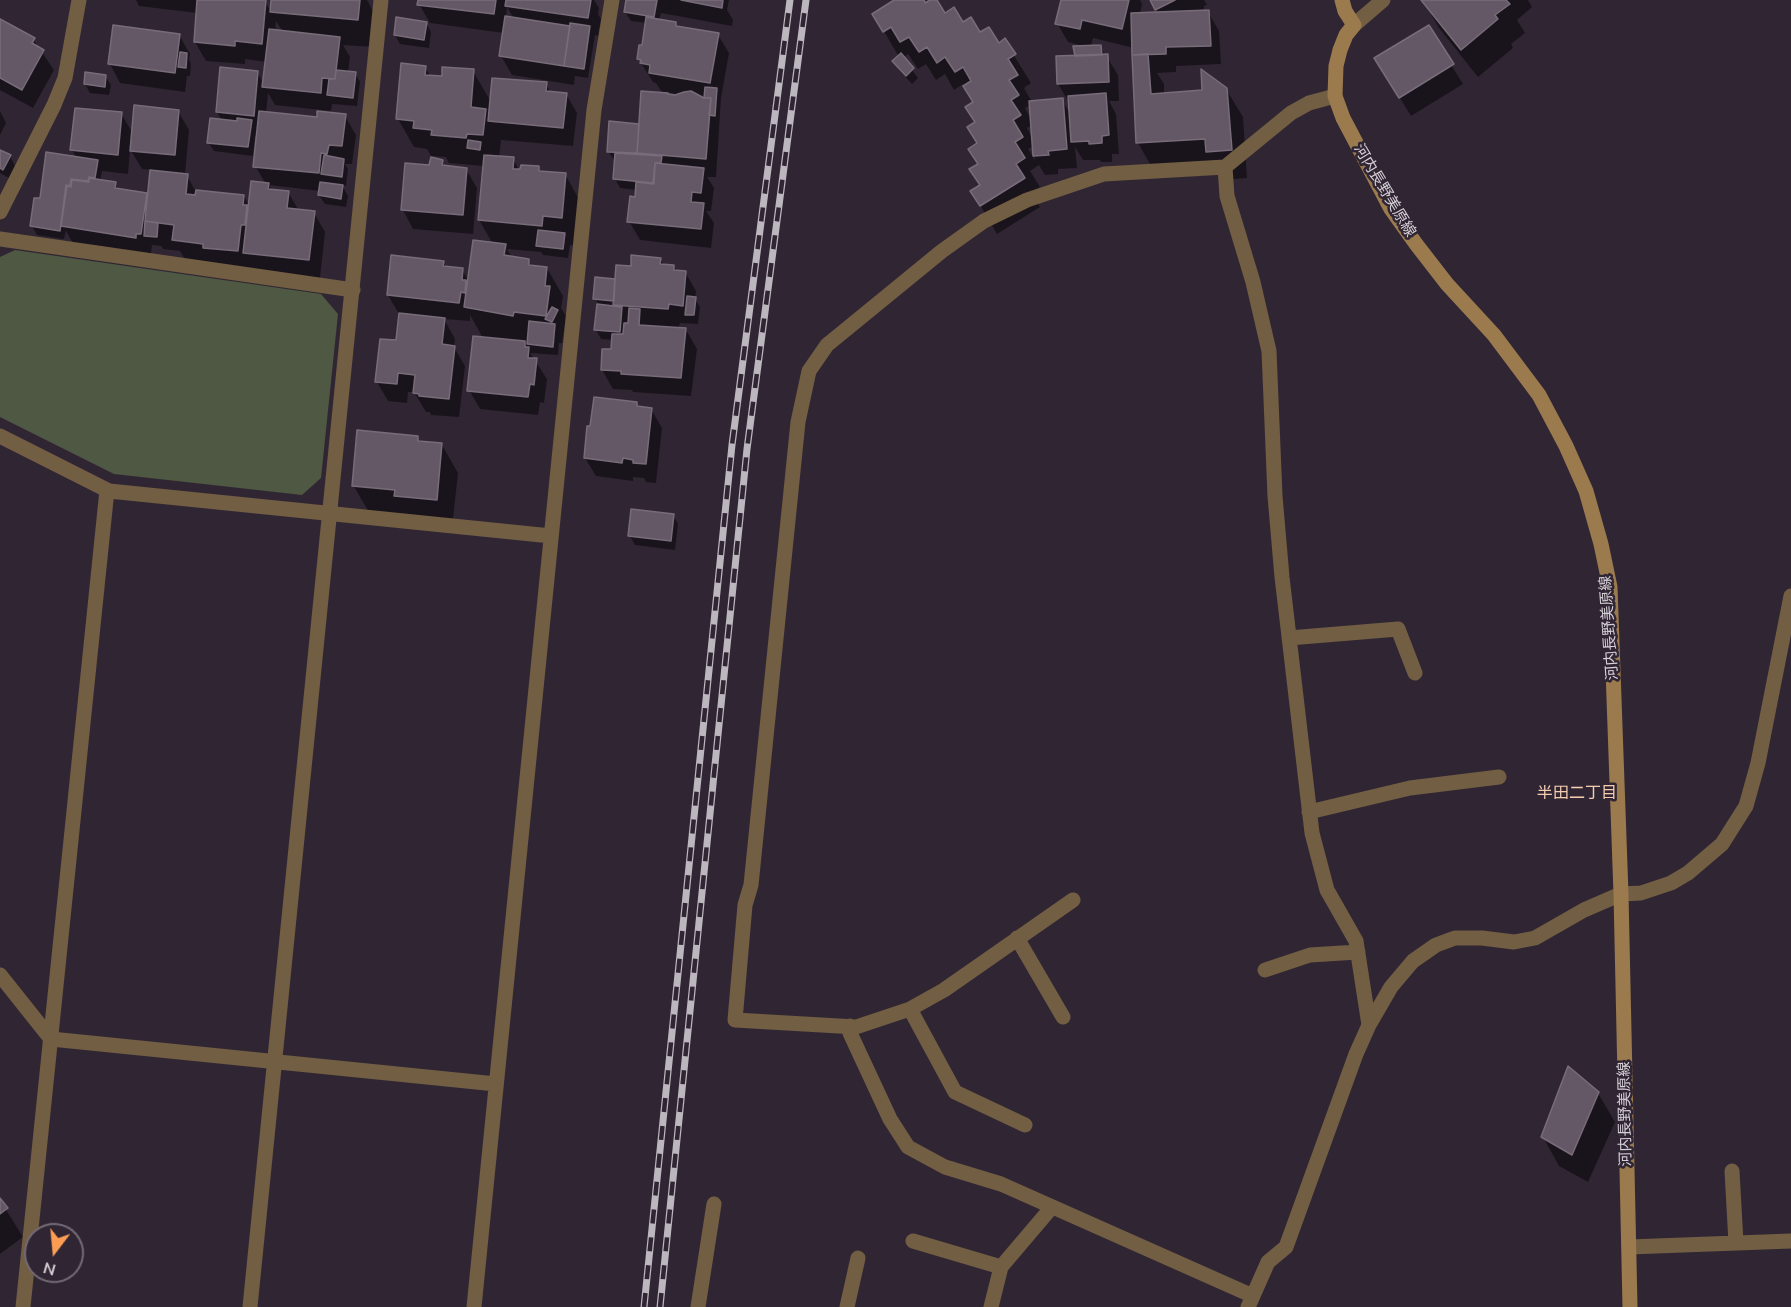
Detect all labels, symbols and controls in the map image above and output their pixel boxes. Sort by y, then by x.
street label: 河内長野美原線 [1349,141,1419,241]
street label: 河内長野美原線 [1597,575,1623,681]
district label: 半田二丁目 [1537,784,1617,804]
street label: 河内長野美原線 [1616,1061,1636,1167]
north arrow [24,1223,84,1283]
text: N [41,1256,58,1281]

